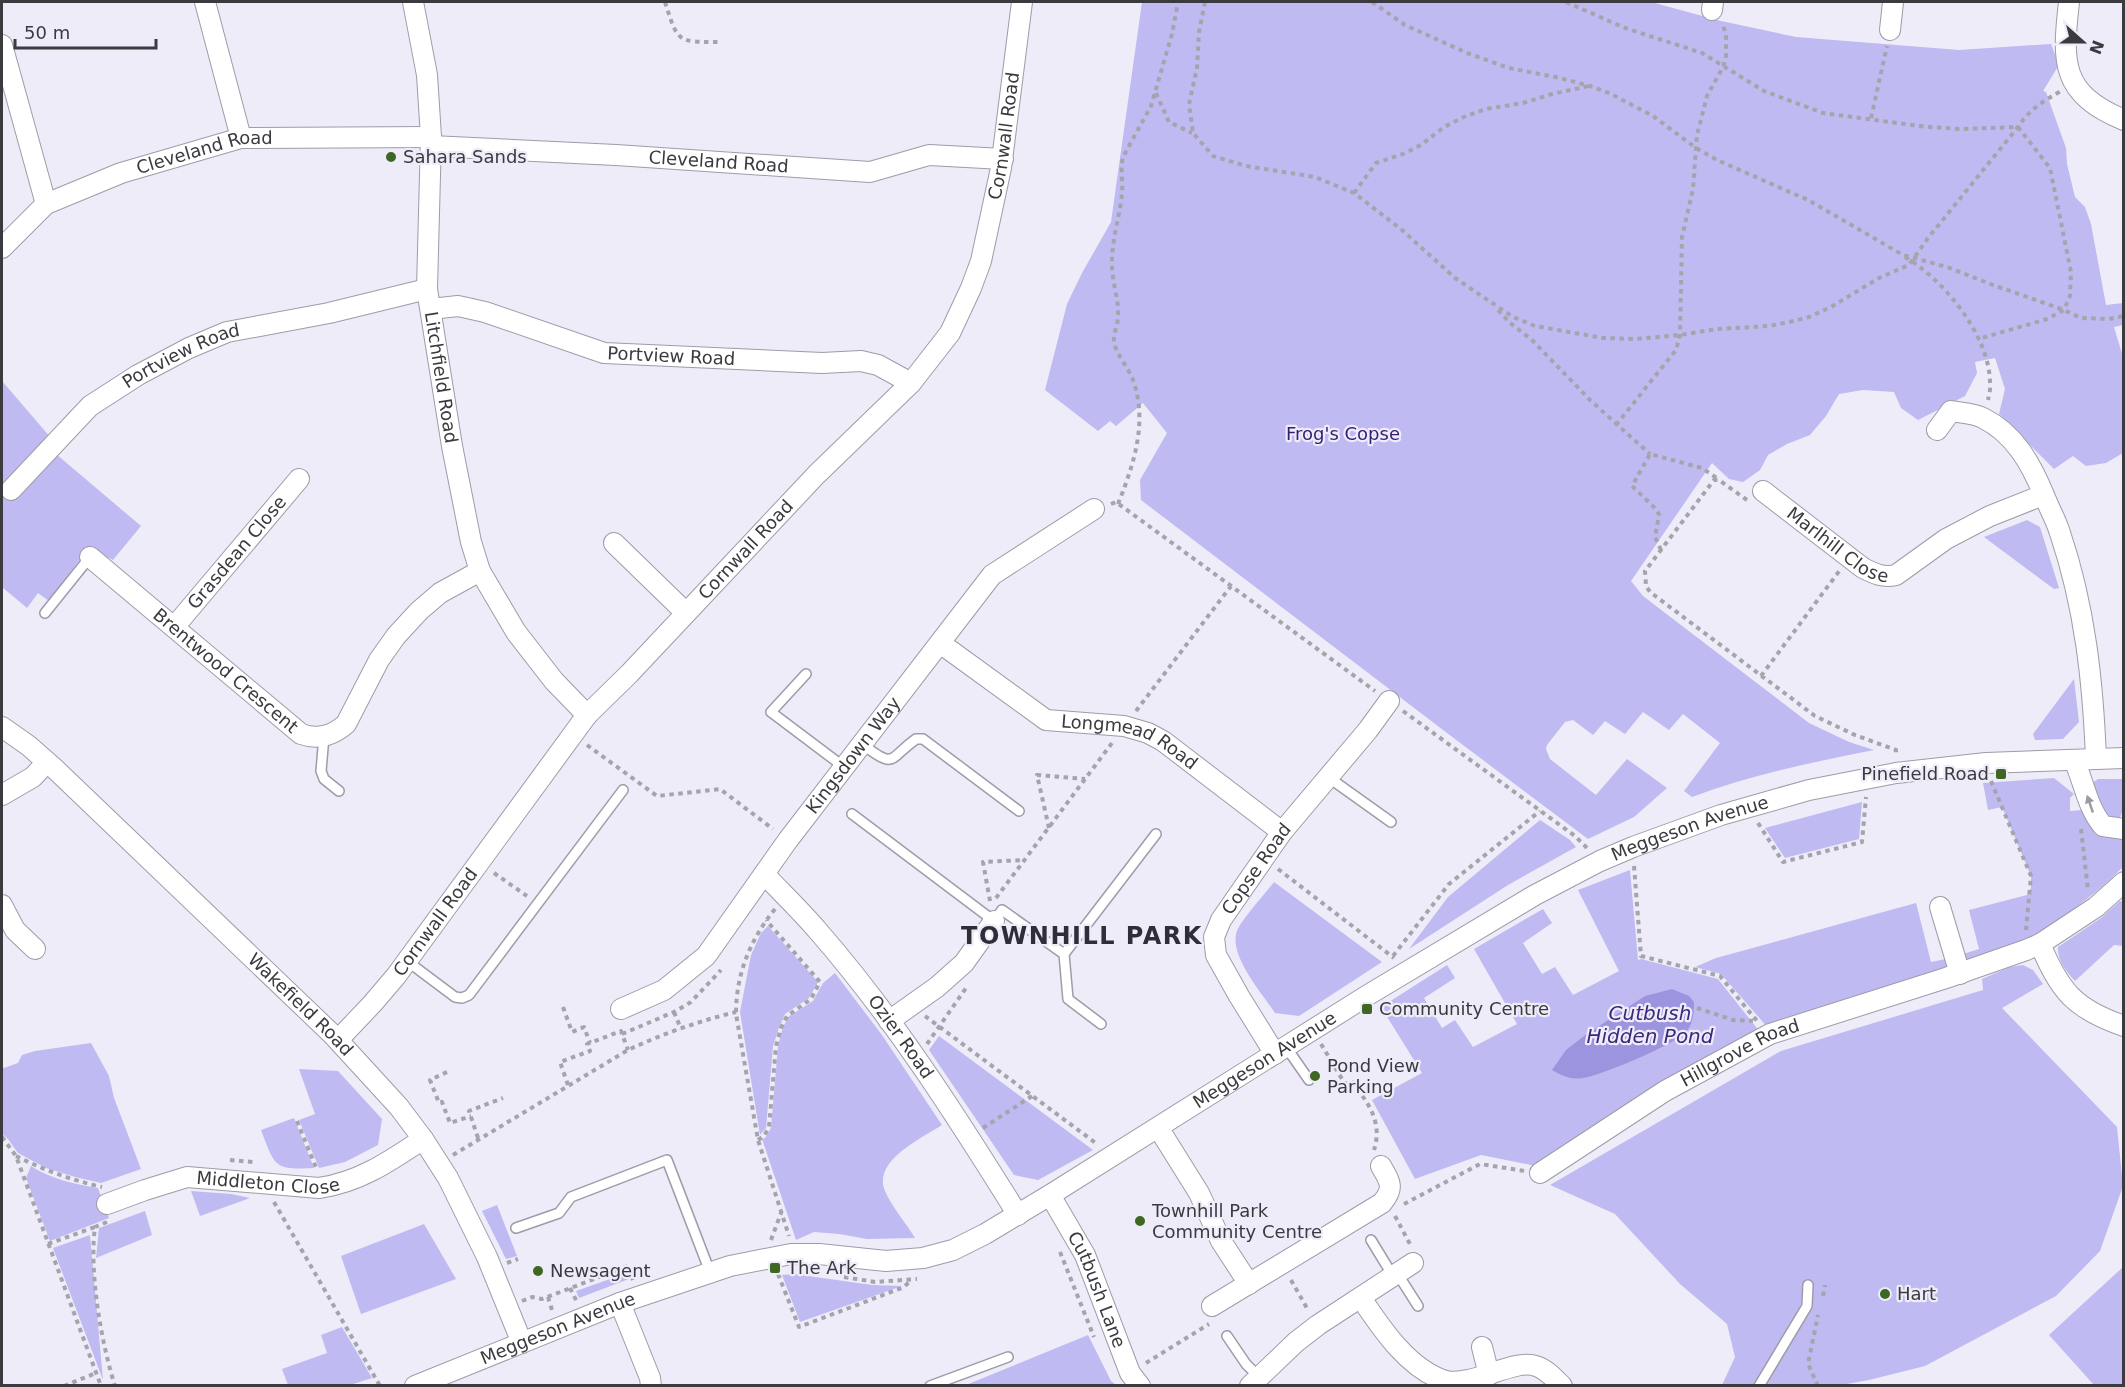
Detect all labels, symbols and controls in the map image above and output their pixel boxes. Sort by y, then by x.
scale bar [15,12,156,50]
north arrow [2053,12,2113,72]
text: 50 m [24,22,70,43]
text: N [2085,38,2108,57]
street label: Cornwall Road [983,71,1023,202]
street label: Cleveland Road [134,127,273,178]
place label: Sahara Sands [403,146,527,167]
street label: Cleveland Road [648,146,789,177]
marker: Sahara Sands [384,150,398,164]
street label: Litchfield Road [421,310,462,445]
street label: Portview Road [118,319,241,392]
street label: Portview Road [607,342,736,369]
park label: Frog's Copse [1286,423,1400,444]
street label: Grasdean Close [183,491,290,613]
street label: Cornwall Road [694,495,797,604]
street label: Marlhill Close [1783,502,1890,586]
street label: Brentwood Crescent [149,604,303,737]
street label: Kingsdown Way [801,692,905,818]
street label: Longmead Road [1060,710,1202,774]
place label: Pinefield Road [1861,763,1989,784]
marker: Pinefield Road [1994,767,2008,781]
street label: Meggeson Avenue [1608,791,1771,865]
one-way arrow [2085,795,2095,813]
street label: Copse Road [1217,819,1295,918]
street label: Cornwall Road [388,864,481,980]
district label: TOWNHILL PARK [961,922,1203,950]
street label: Wakefield Road [244,948,358,1060]
street label: Ozier Road [864,991,938,1083]
place label: Community Centre [1379,998,1549,1019]
water label: Cutbush Hidden Pond [1587,1001,1714,1048]
marker: Community Centre [1360,1002,1374,1016]
street label: Meggeson Avenue [1189,1007,1340,1112]
street label: Hillgrove Road [1677,1014,1802,1091]
place label: Pond View Parking [1327,1055,1420,1097]
marker: Pond View Parking [1308,1069,1322,1083]
street label: Middleton Close [196,1167,342,1198]
place label: Townhill Park Community Centre [1151,1200,1322,1242]
marker: Townhill Park Community Centre [1133,1214,1147,1228]
street label: Cutbush Lane [1064,1227,1130,1351]
place label: The Ark [786,1257,857,1278]
place label: Newsagent [550,1260,651,1281]
marker: The Ark [768,1261,782,1275]
marker: Newsagent [531,1264,545,1278]
place label: Hart [1897,1283,1936,1304]
marker: Hart [1878,1287,1892,1301]
street label: Meggeson Avenue [477,1288,638,1368]

